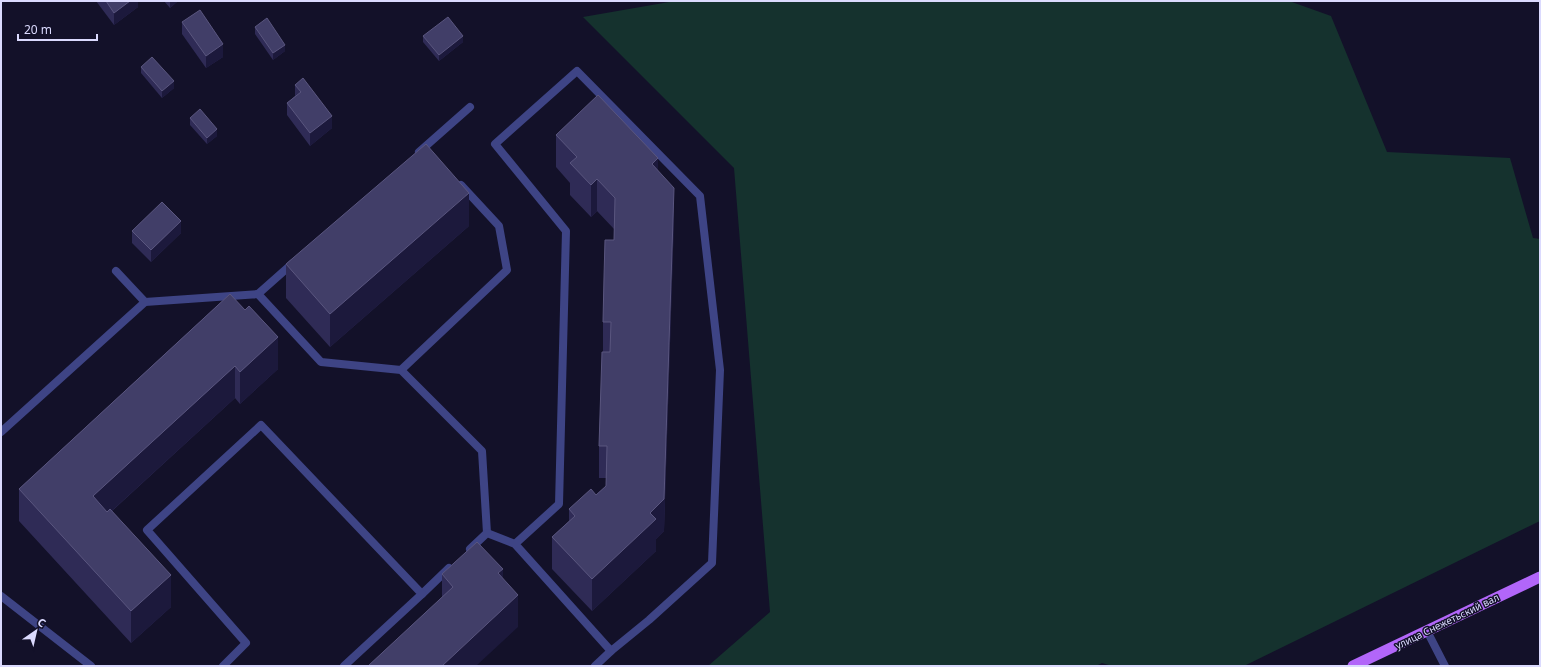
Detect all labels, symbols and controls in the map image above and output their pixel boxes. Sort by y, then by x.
scale bar [18,16,97,42]
text: 20 m [24,21,52,38]
street label: улица Снежетьский вал [1393,590,1501,652]
north arrow [16,611,56,651]
text: С [35,614,49,631]

